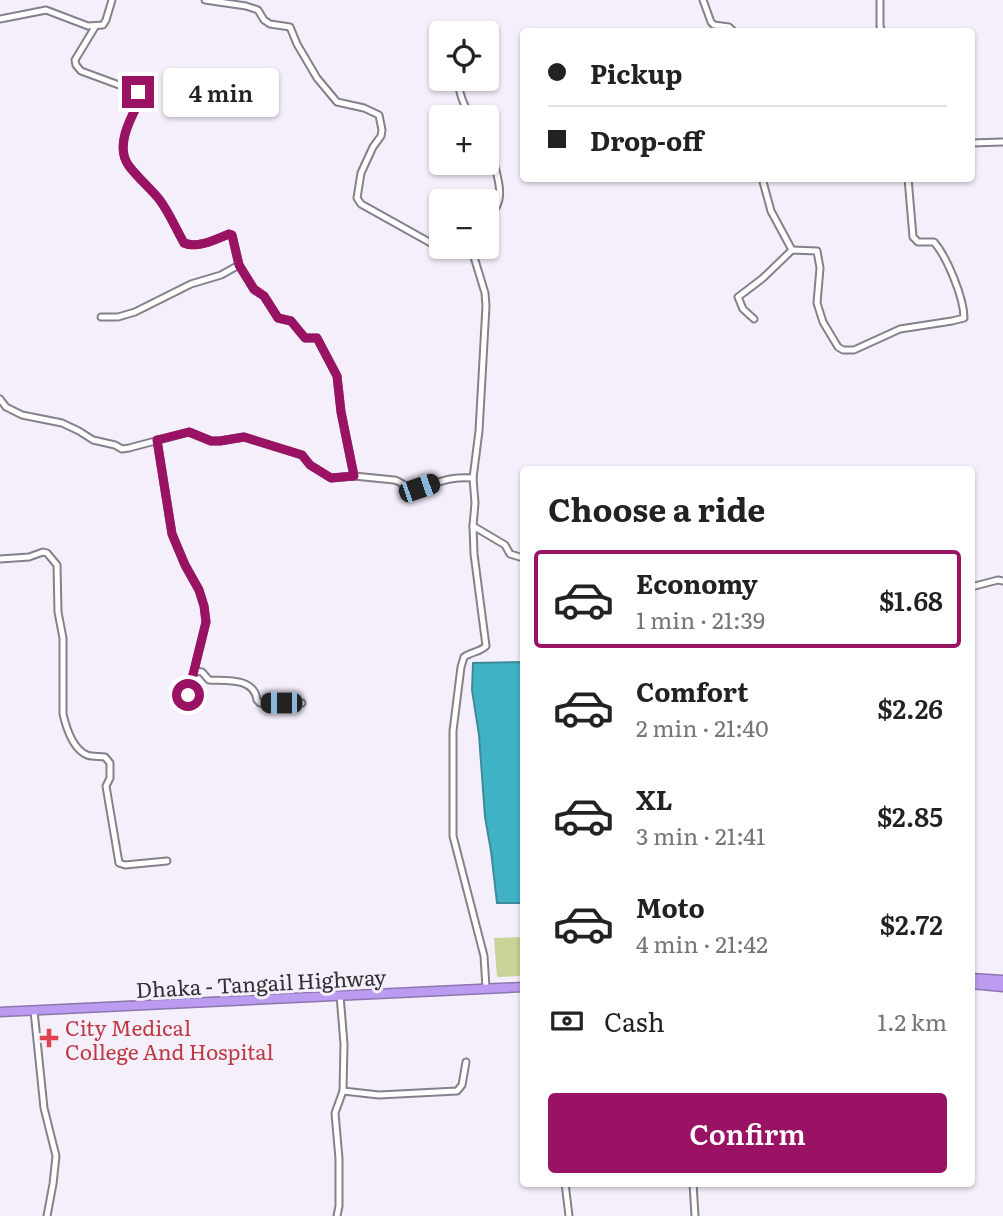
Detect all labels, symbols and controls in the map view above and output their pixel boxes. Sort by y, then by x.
map controls [429,21,499,259]
button: locate [429,21,499,91]
text: Pickup [590,53,682,92]
callout: 4 min [162,68,278,116]
text: 4 min [189,75,253,109]
route end [122,76,154,108]
button: + [429,105,499,175]
text: Drop-off [590,120,703,159]
button: − [429,189,499,259]
car [396,471,443,505]
text: Choose a ride [548,484,765,532]
text: Economy [636,563,758,602]
icon: car [552,568,615,631]
text: $1.68 [879,580,943,619]
text: 1 min · 21:39 [636,602,765,636]
text: Comfort [636,671,748,710]
icon: car [552,676,615,739]
route start [172,679,204,711]
text: $2.26 [877,688,943,727]
car [261,693,303,714]
text: 2 min · 21:40 [636,710,769,744]
text: XL [636,779,673,818]
icon: car [552,784,615,847]
text: $2.85 [877,796,943,835]
text: 3 min · 21:41 [636,818,765,852]
text: Moto [636,887,705,926]
icon: car [552,892,615,955]
text: $2.72 [880,904,943,943]
text: 4 min · 21:42 [636,926,768,960]
street label: Dhaka - Tangail Highway [135,960,388,1004]
text: Cash [604,1001,665,1040]
icon: cash [548,1002,586,1040]
text: 1.2 km [878,1004,947,1038]
place label: City Medical College And Hospital [65,1011,274,1066]
marker: City Medical College And Hospital [39,1028,59,1048]
button: Confirm [548,1093,947,1173]

